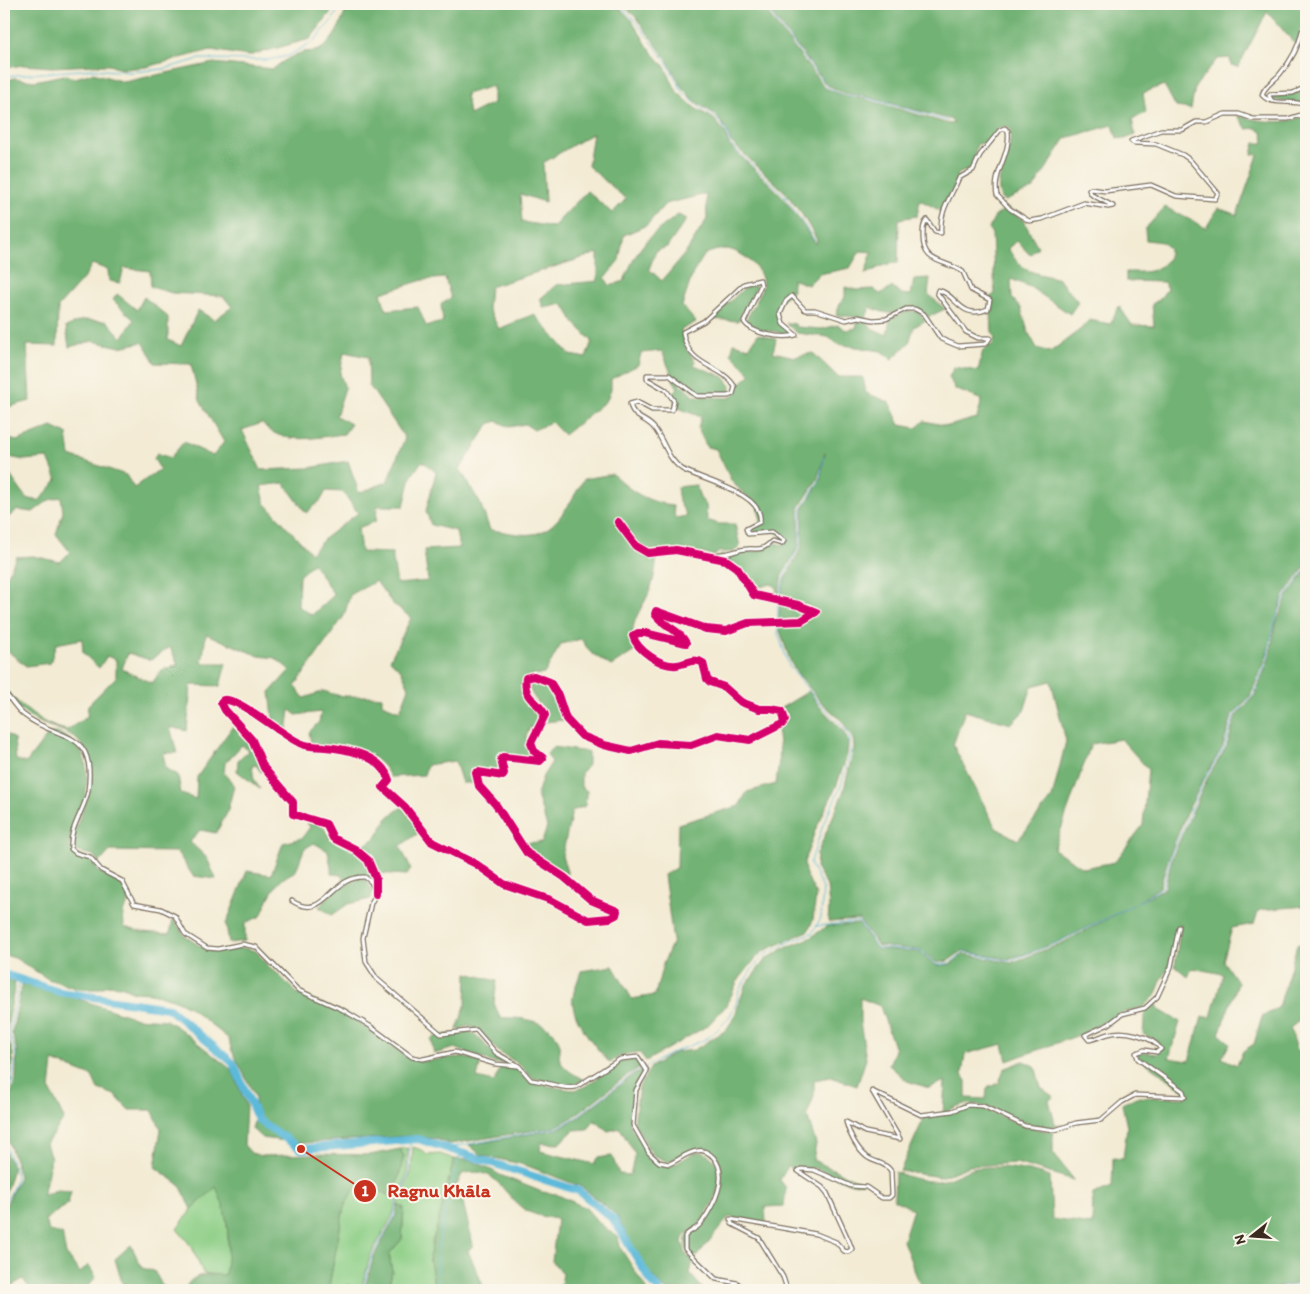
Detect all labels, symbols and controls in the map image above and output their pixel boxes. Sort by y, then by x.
callout: Ragnu Khāla [352,1174,501,1208]
text: Ragnu Khāla [387,1179,491,1202]
text: 1 [362,1182,369,1200]
north arrow [1228,1212,1278,1262]
text: N [1231,1233,1250,1247]

